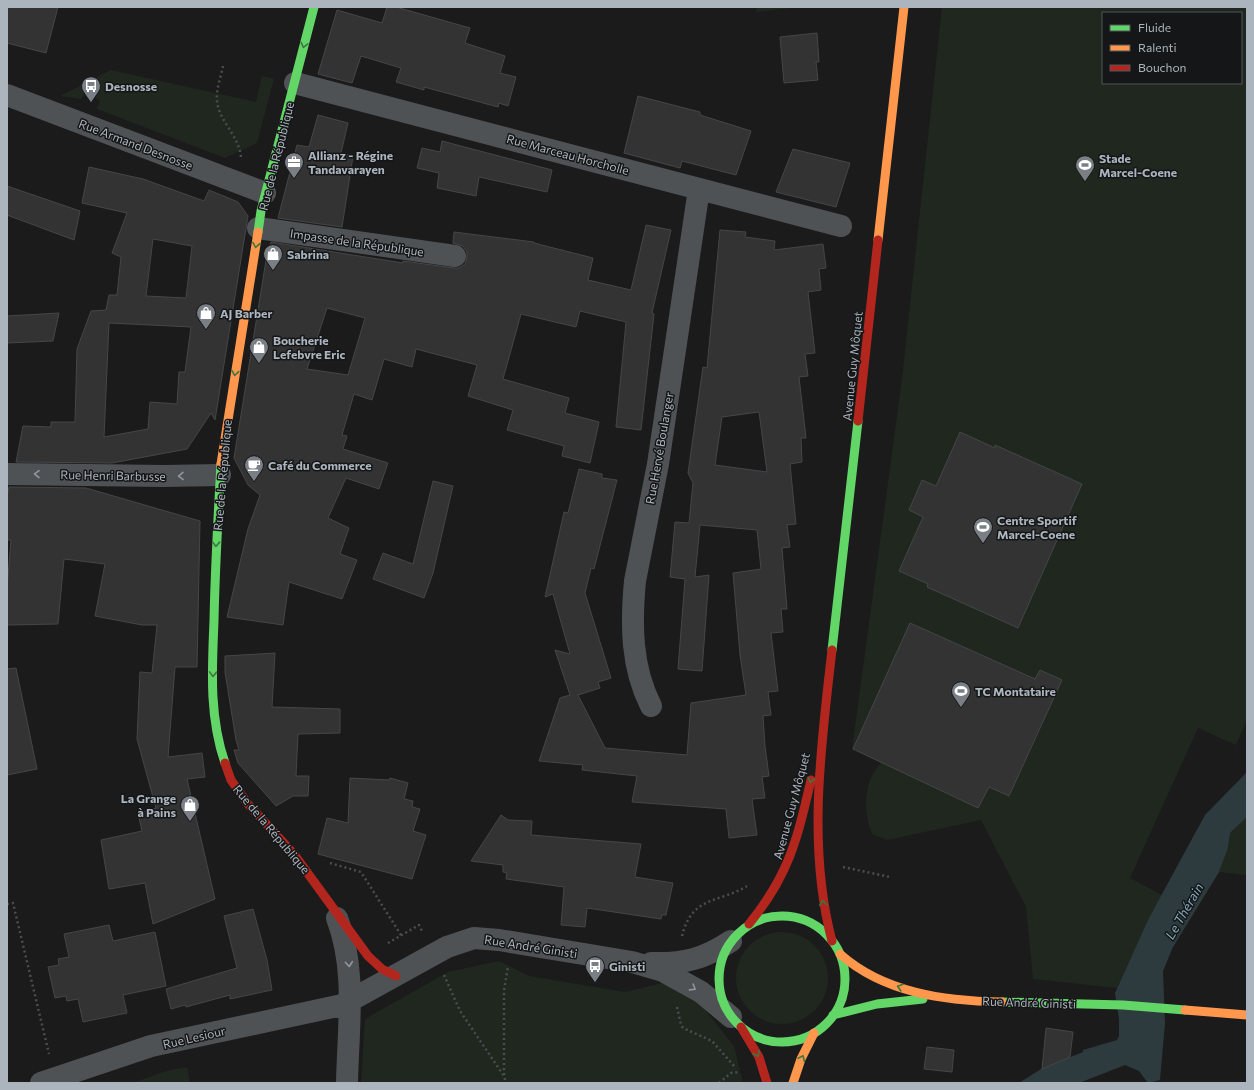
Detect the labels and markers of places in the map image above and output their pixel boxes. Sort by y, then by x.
bus stop icon: Desnosse [80,75,102,103]
place label: Desnosse [105,79,157,93]
place label: Allianz - Régine Tandavarayen [308,148,393,176]
office icon: Allianz - Régine Tandavarayen [283,151,305,179]
place label: Stade Marcel-Coene [1099,151,1177,179]
sports icon: Stade Marcel-Coene [1074,154,1096,182]
shop icon: Sabrina [262,243,284,271]
place label: Sabrina [287,247,329,261]
shop icon: AJ Barber [195,302,217,330]
place label: AJ Barber [220,306,272,321]
place label: Boucherie Lefebvre Eric [273,333,346,361]
shop icon: Boucherie Lefebvre Eric [248,336,270,364]
cafe icon: Café du Commerce [243,454,265,482]
place label: Café du Commerce [268,458,372,472]
place label: Centre Sportif Marcel-Coene [997,513,1077,541]
sports icon: Centre Sportif Marcel-Coene [972,516,994,544]
sports icon: TC Montataire [950,680,972,708]
place label: TC Montataire [975,684,1056,698]
place label: La Grange à Pains [121,791,176,819]
shop icon: La Grange à Pains [179,794,201,822]
bus stop icon: Ginisti [584,955,606,983]
place label: Ginisti [609,959,645,973]

